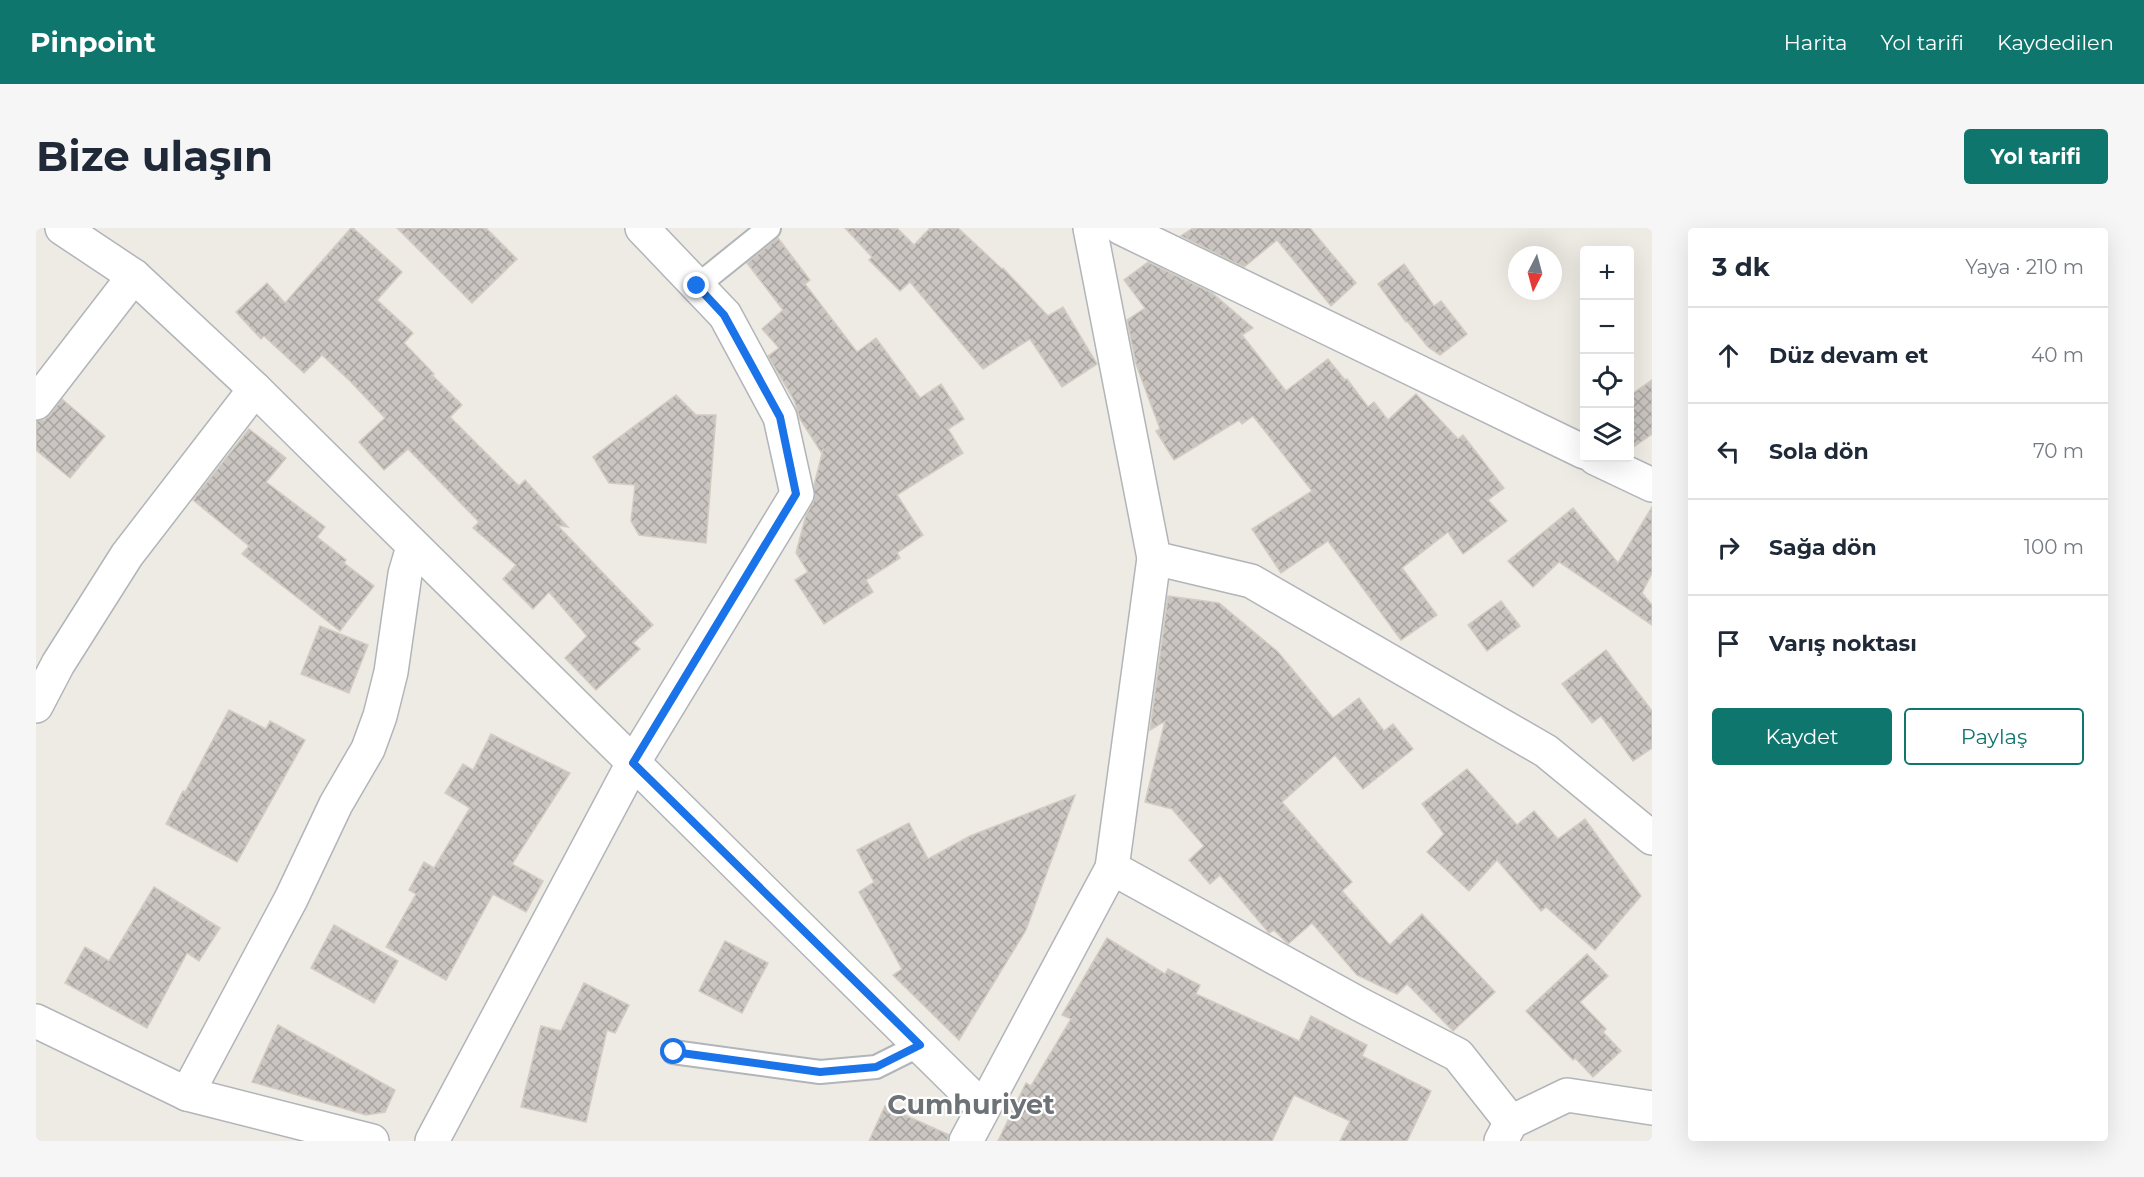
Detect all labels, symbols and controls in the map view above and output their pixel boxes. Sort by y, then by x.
text: Pinpoint [30,25,156,59]
text: Harita [1784,30,1847,55]
text: Yol tarifi [1880,30,1964,55]
text: Kaydedilen [1997,30,2114,55]
button: Yol tarifi [1964,129,2108,184]
text: Bize ulaşın [36,130,273,182]
north arrow [1508,246,1562,300]
map controls [1580,246,1634,462]
button: + [1580,246,1634,300]
text: 3 dk [1712,251,1770,283]
text: Yaya · 210 m [1965,255,2084,279]
route end [683,272,709,298]
button: − [1580,300,1634,354]
icon: ahead [1712,339,1745,372]
text: Düz devam et [1769,342,1928,369]
text: 40 m [2031,343,2084,367]
button: locate [1580,354,1634,408]
button: layers [1580,408,1634,462]
icon: left [1712,435,1745,468]
text: Sola dön [1769,438,1869,465]
text: 70 m [2033,439,2084,463]
icon: right [1712,531,1745,564]
text: Sağa dön [1769,534,1877,561]
text: 100 m [2024,535,2084,559]
icon: arrive [1712,627,1745,660]
text: Varış noktası [1769,630,1917,657]
button: Kaydet [1712,708,1892,765]
button: Paylaş [1904,708,2084,765]
route start [660,1038,686,1064]
district label: Cumhuriyet [887,1088,1055,1121]

